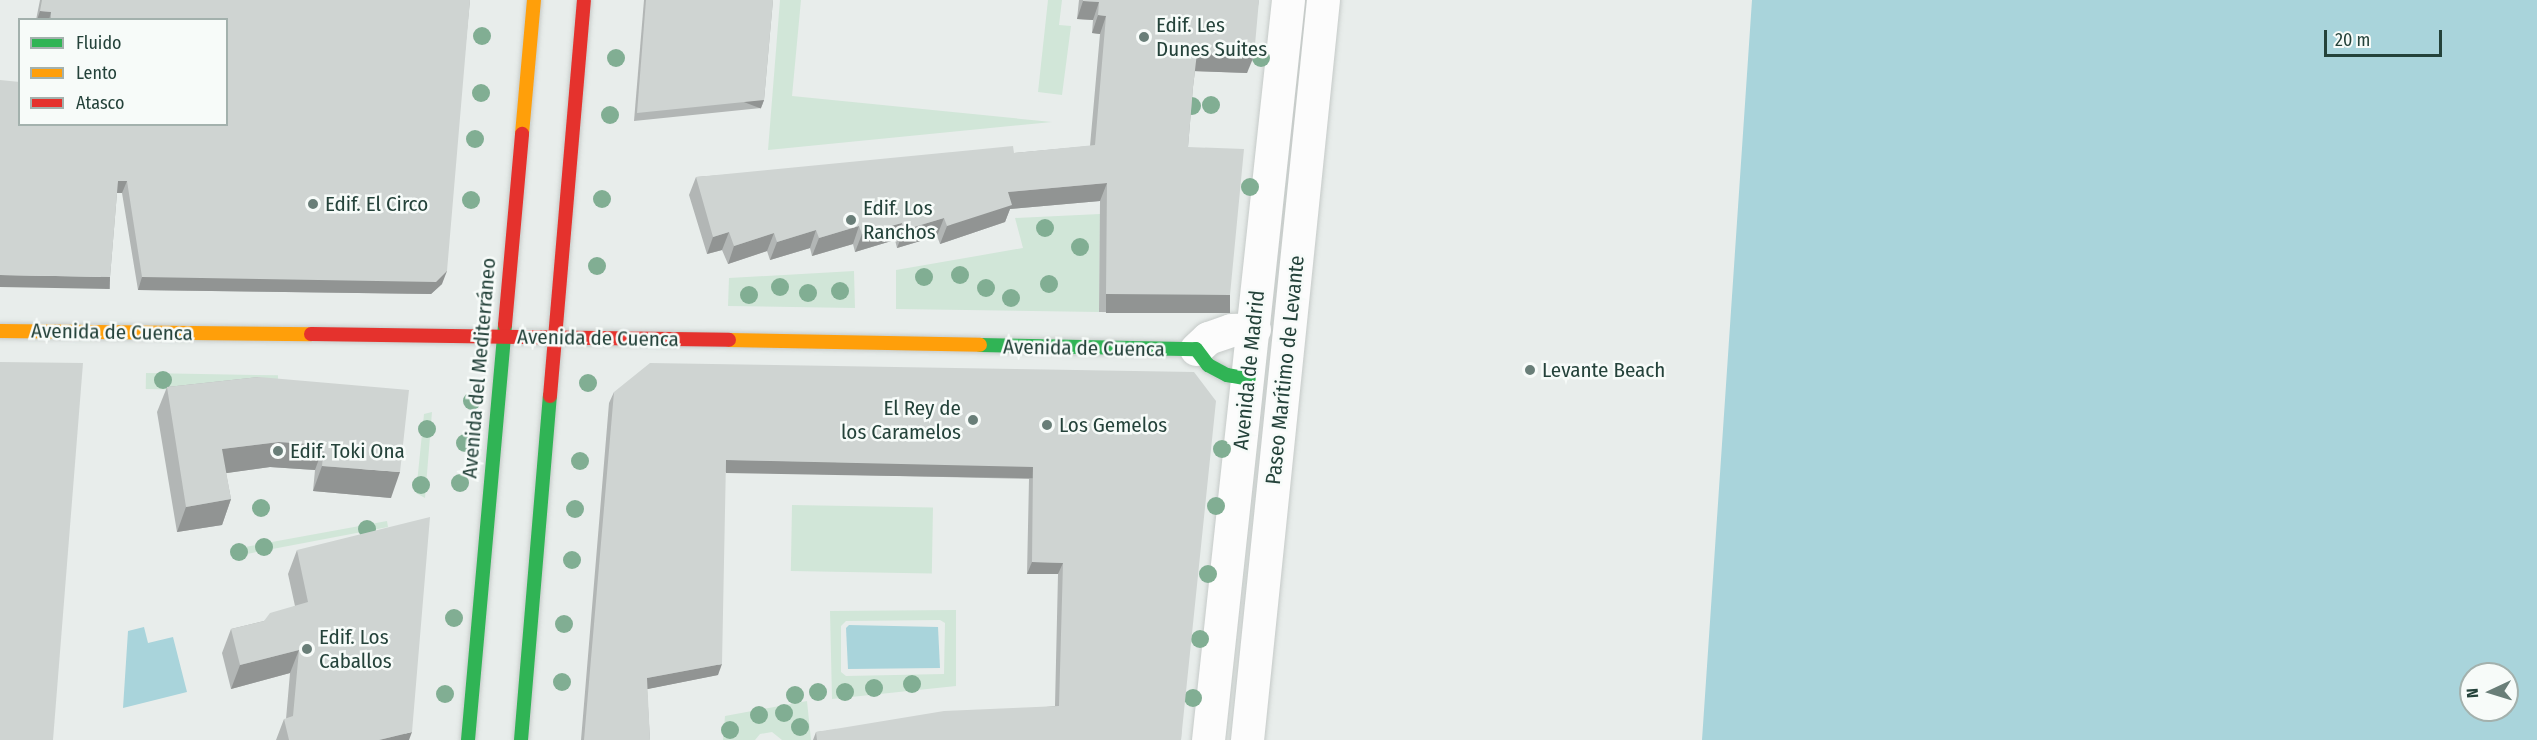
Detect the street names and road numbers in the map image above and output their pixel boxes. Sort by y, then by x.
street label: Paseo Marítimo de Levante [1260,254,1310,486]
street label: Avenida del Mediterráneo [457,257,501,479]
street label: Avenida de Madrid [1228,289,1270,451]
street label: Avenida de Cuenca [31,318,193,346]
street label: Avenida de Cuenca [517,324,679,352]
street label: Avenida de Cuenca [1003,334,1165,362]

